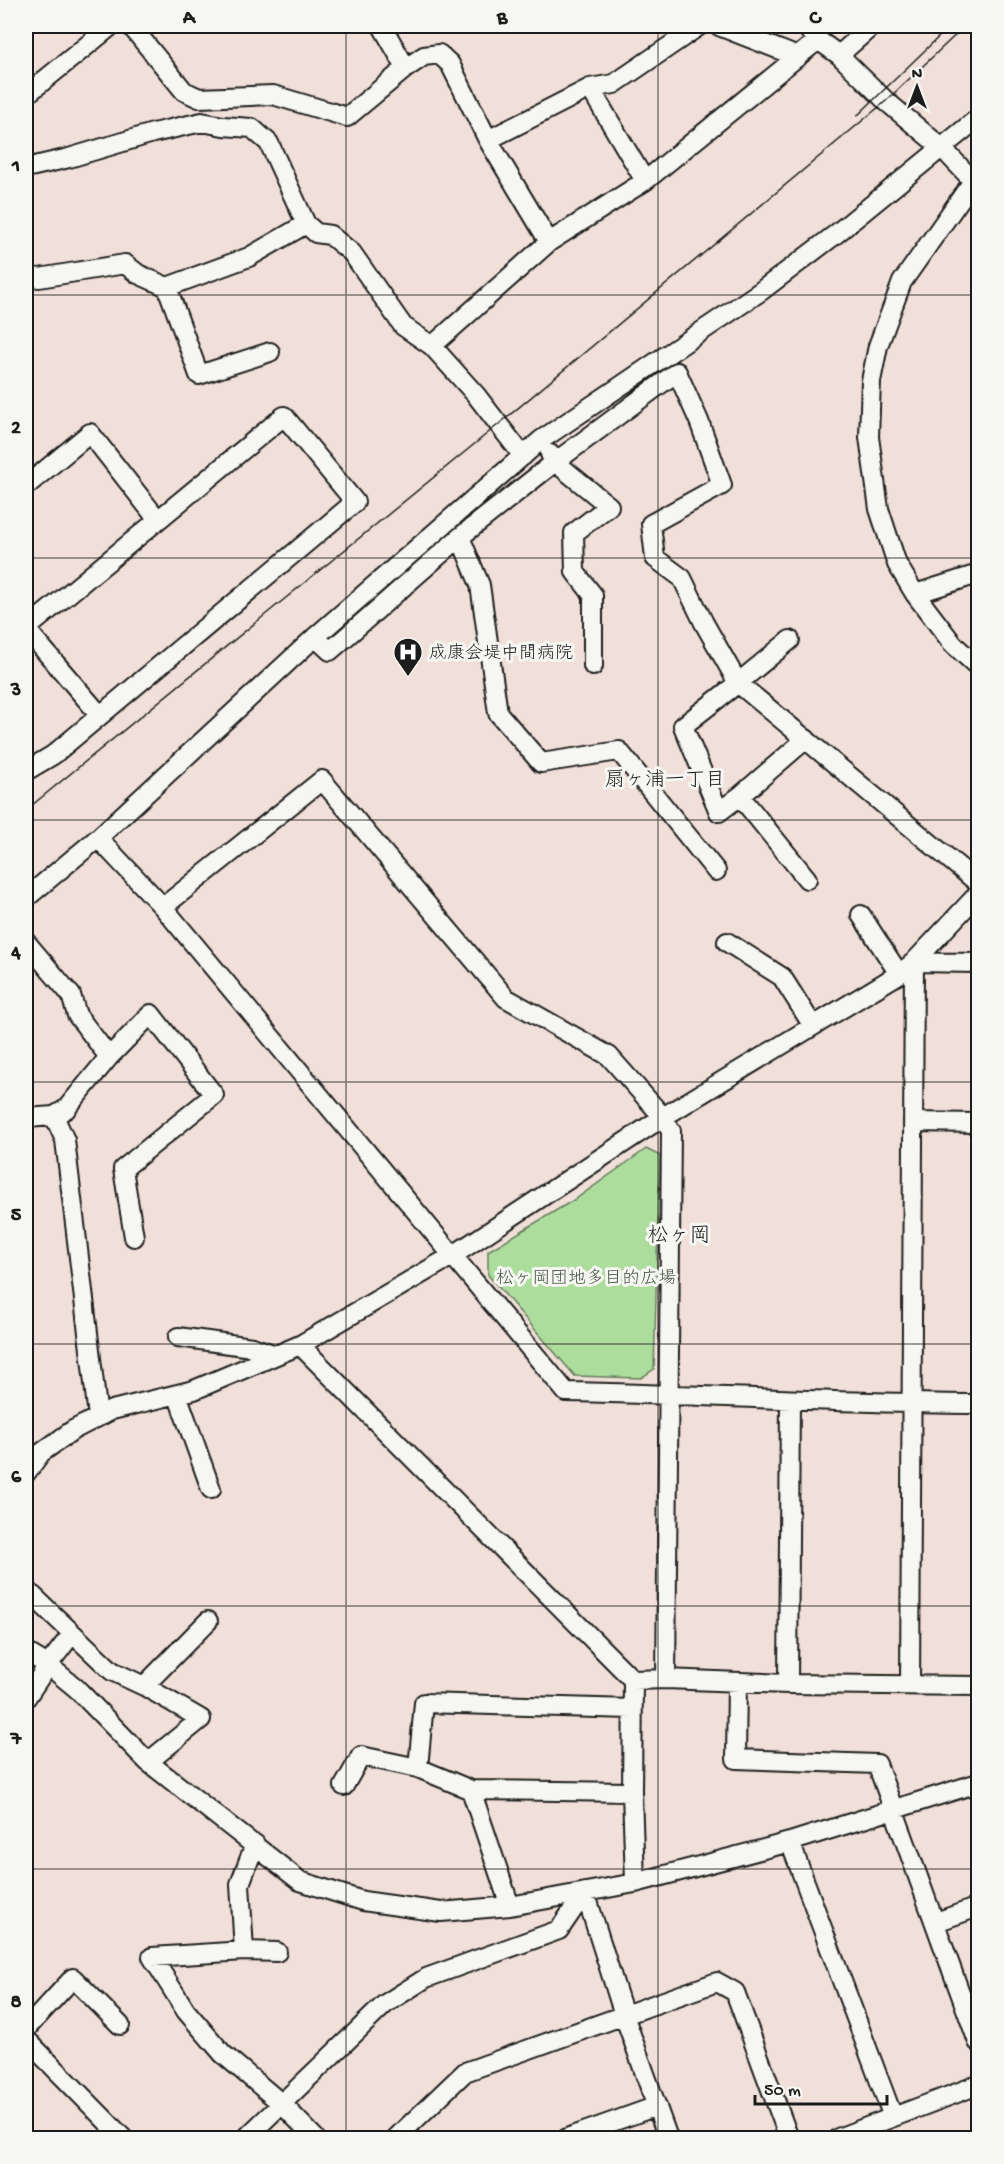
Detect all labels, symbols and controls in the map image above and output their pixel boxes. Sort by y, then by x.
text: A [182,8,197,31]
text: B [496,8,508,31]
text: C [809,8,823,31]
north arrow [887,57,947,117]
text: N [912,66,923,85]
text: 1 [11,156,20,179]
text: 2 [11,418,21,441]
hospital icon: 成康会堤中間病院 [392,636,424,678]
place label: 成康会堤中間病院 [429,643,573,665]
text: 3 [10,680,21,703]
district label: 扇ヶ浦一丁目 [605,769,725,793]
text: 4 [10,943,21,966]
text: 5 [11,1205,22,1228]
district label: 松ヶ岡 [648,1224,711,1250]
park label: 松ヶ岡団地多目的広場 [496,1268,676,1290]
text: 6 [11,1467,22,1490]
text: 7 [10,1729,23,1752]
text: 8 [11,1992,22,2015]
scale bar [755,2068,887,2106]
text: 50 m [764,2081,801,2102]

